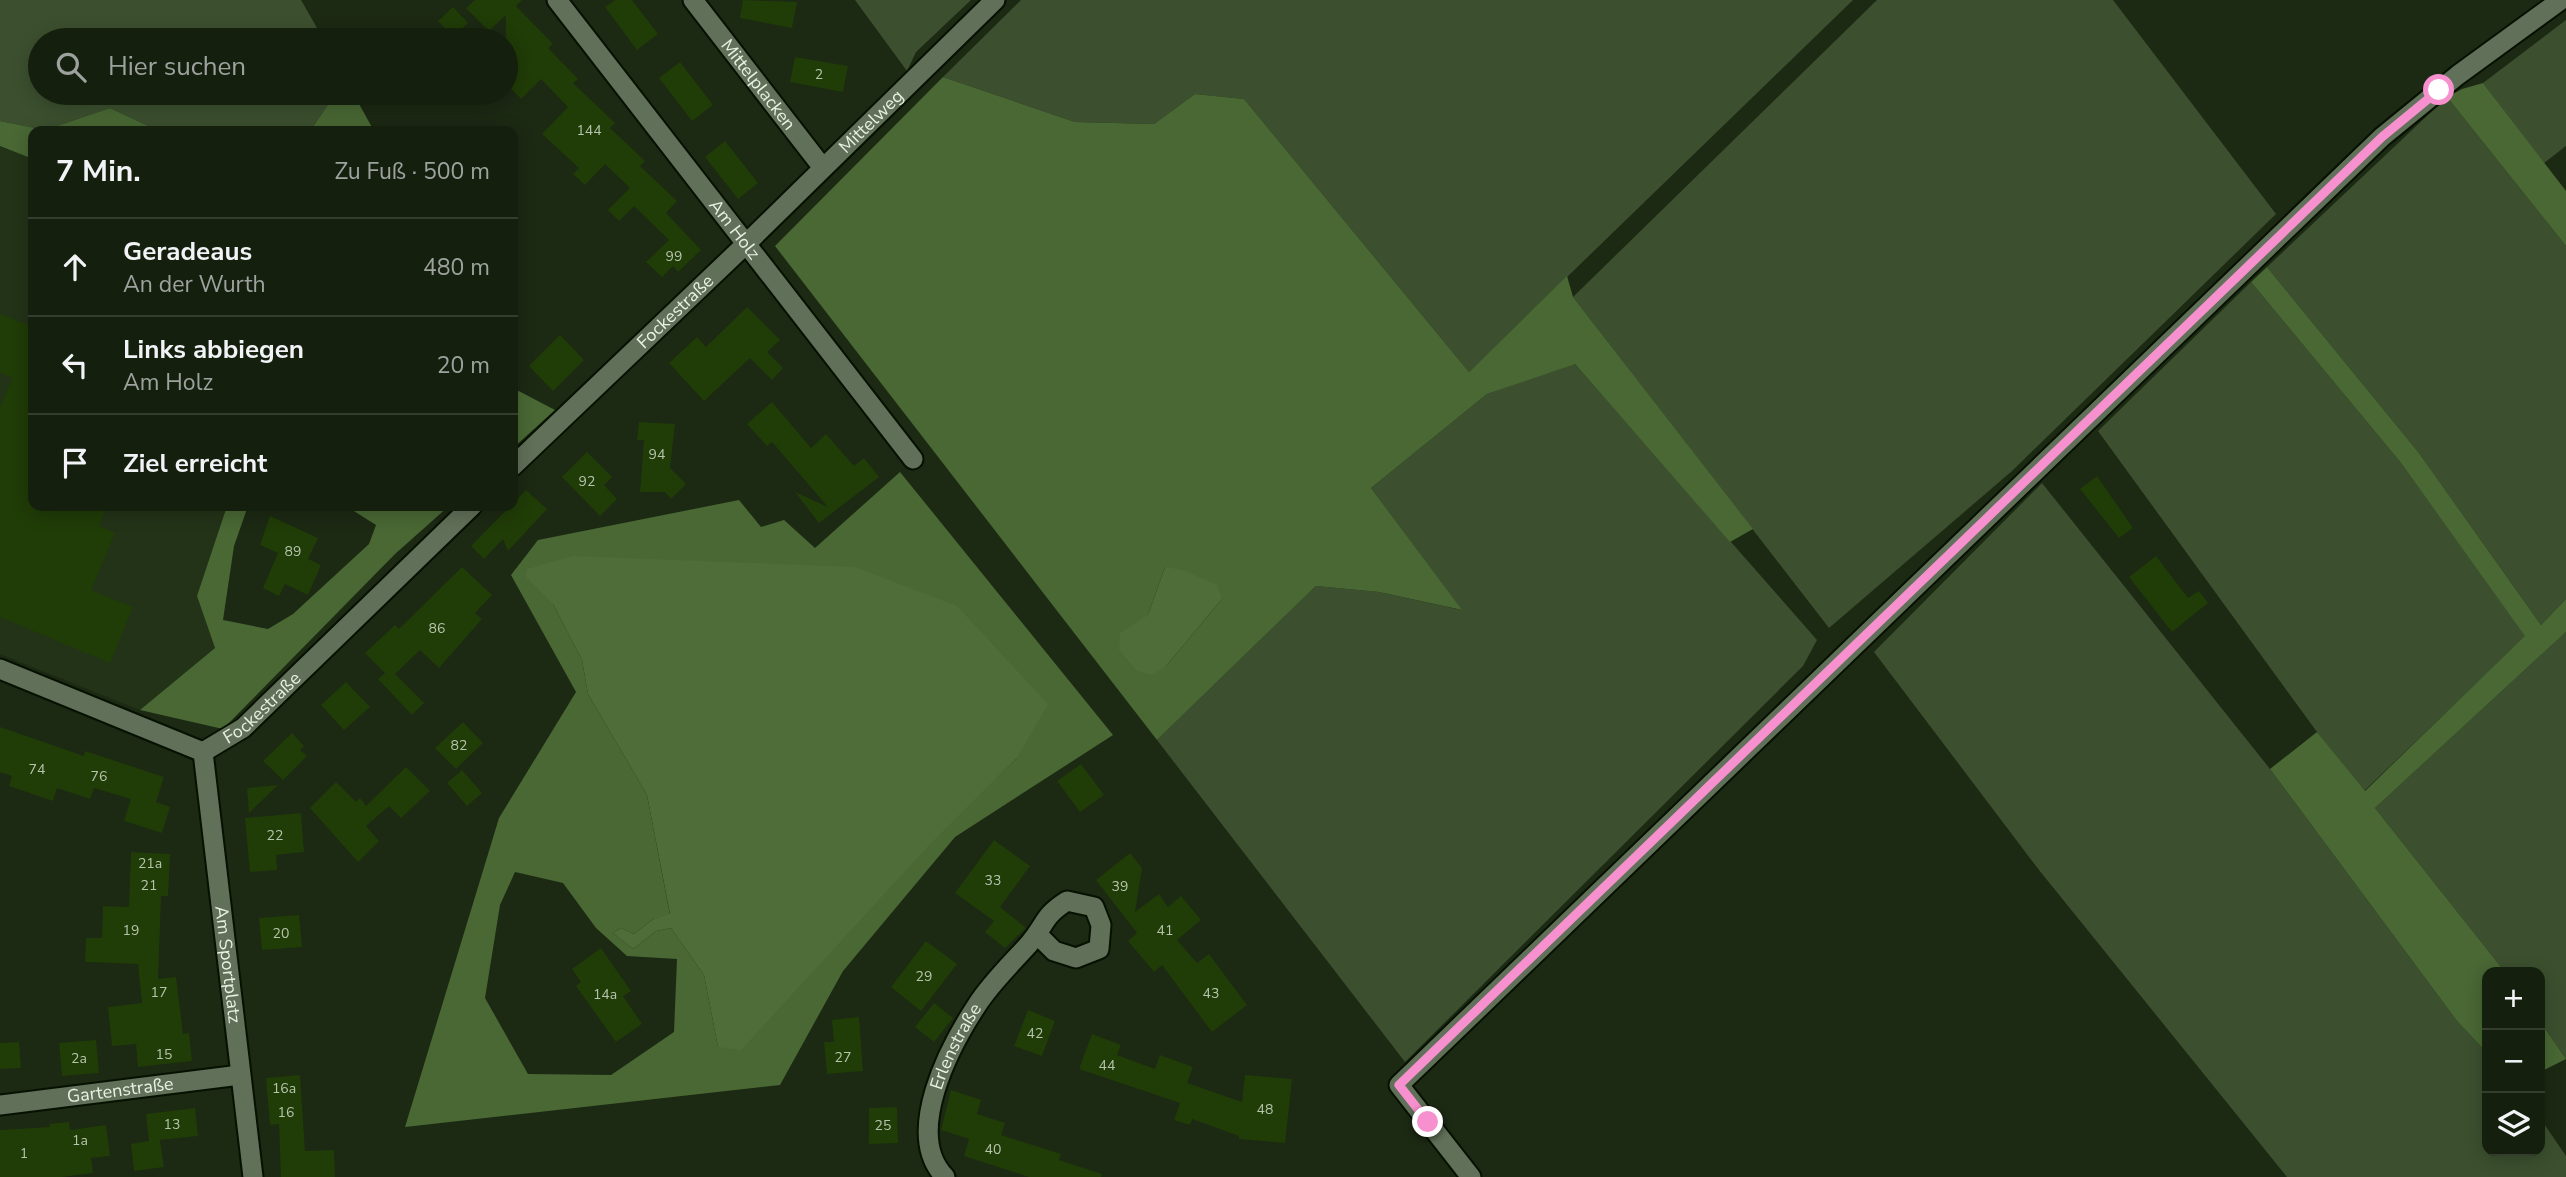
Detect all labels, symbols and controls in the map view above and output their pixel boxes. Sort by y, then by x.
search box [28,28,518,105]
street label: Mittelplacken [716,34,801,135]
icon: search [52,48,90,86]
text: Hier suchen [108,49,246,84]
house number: 2 [815,65,823,84]
route start [2423,74,2454,105]
street label: Mittelweg [834,84,909,159]
house number: 144 [576,121,602,140]
text: 7 Min. [56,151,141,192]
text: Zu Fuß · 500 m [334,156,490,187]
street label: Am Holz [704,194,766,264]
text: Geradeaus [123,234,252,269]
house number: 99 [666,247,682,266]
icon: ahead [56,248,94,286]
text: 480 m [423,252,490,283]
text: An der Wurth [123,269,266,300]
street label: Fockestraße [632,269,719,354]
text: Links abbiegen [123,332,304,367]
icon: left [56,346,94,384]
text: 20 m [437,350,490,381]
text: Am Holz [123,367,213,398]
icon: arrive [56,444,94,482]
house number: 94 [649,445,665,464]
text: Ziel erreicht [123,446,267,481]
house number: 92 [579,472,595,491]
house number: 89 [285,542,301,561]
house number: 86 [429,619,445,638]
street label: Fockestraße [218,666,306,749]
house number: 82 [451,736,467,755]
house number: 74 [29,760,45,779]
house number: 76 [91,767,107,786]
house number: 22 [267,826,283,845]
house number: 21a [138,854,162,873]
house number: 33 [985,871,1001,890]
house number: 21 [141,876,157,895]
house number: 39 [1112,877,1128,896]
street label: Am Sportplatz [209,905,247,1025]
house number: 19 [123,921,139,940]
house number: 41 [1157,921,1173,940]
house number: 20 [273,924,289,943]
house number: 29 [916,967,932,986]
map controls [2482,967,2545,1156]
button: + [2482,967,2545,1030]
house number: 17 [151,983,167,1002]
house number: 43 [1203,984,1219,1003]
house number: 14a [593,985,617,1004]
street label: Erlenstraße [924,999,987,1093]
house number: 42 [1027,1024,1043,1043]
button: − [2482,1030,2545,1093]
house number: 15 [156,1045,172,1064]
house number: 27 [835,1048,851,1067]
house number: 2a [71,1049,87,1068]
house number: 44 [1099,1056,1115,1075]
street label: Gartenstraße [65,1071,175,1109]
house number: 16a [272,1079,296,1098]
button: layers [2482,1093,2545,1156]
house number: 48 [1257,1100,1273,1119]
house number: 16 [278,1103,294,1122]
route end [1412,1106,1443,1137]
house number: 13 [164,1115,180,1134]
house number: 25 [875,1116,891,1135]
house number: 1a [72,1131,88,1150]
house number: 40 [985,1140,1001,1159]
house number: 1 [20,1144,28,1163]

